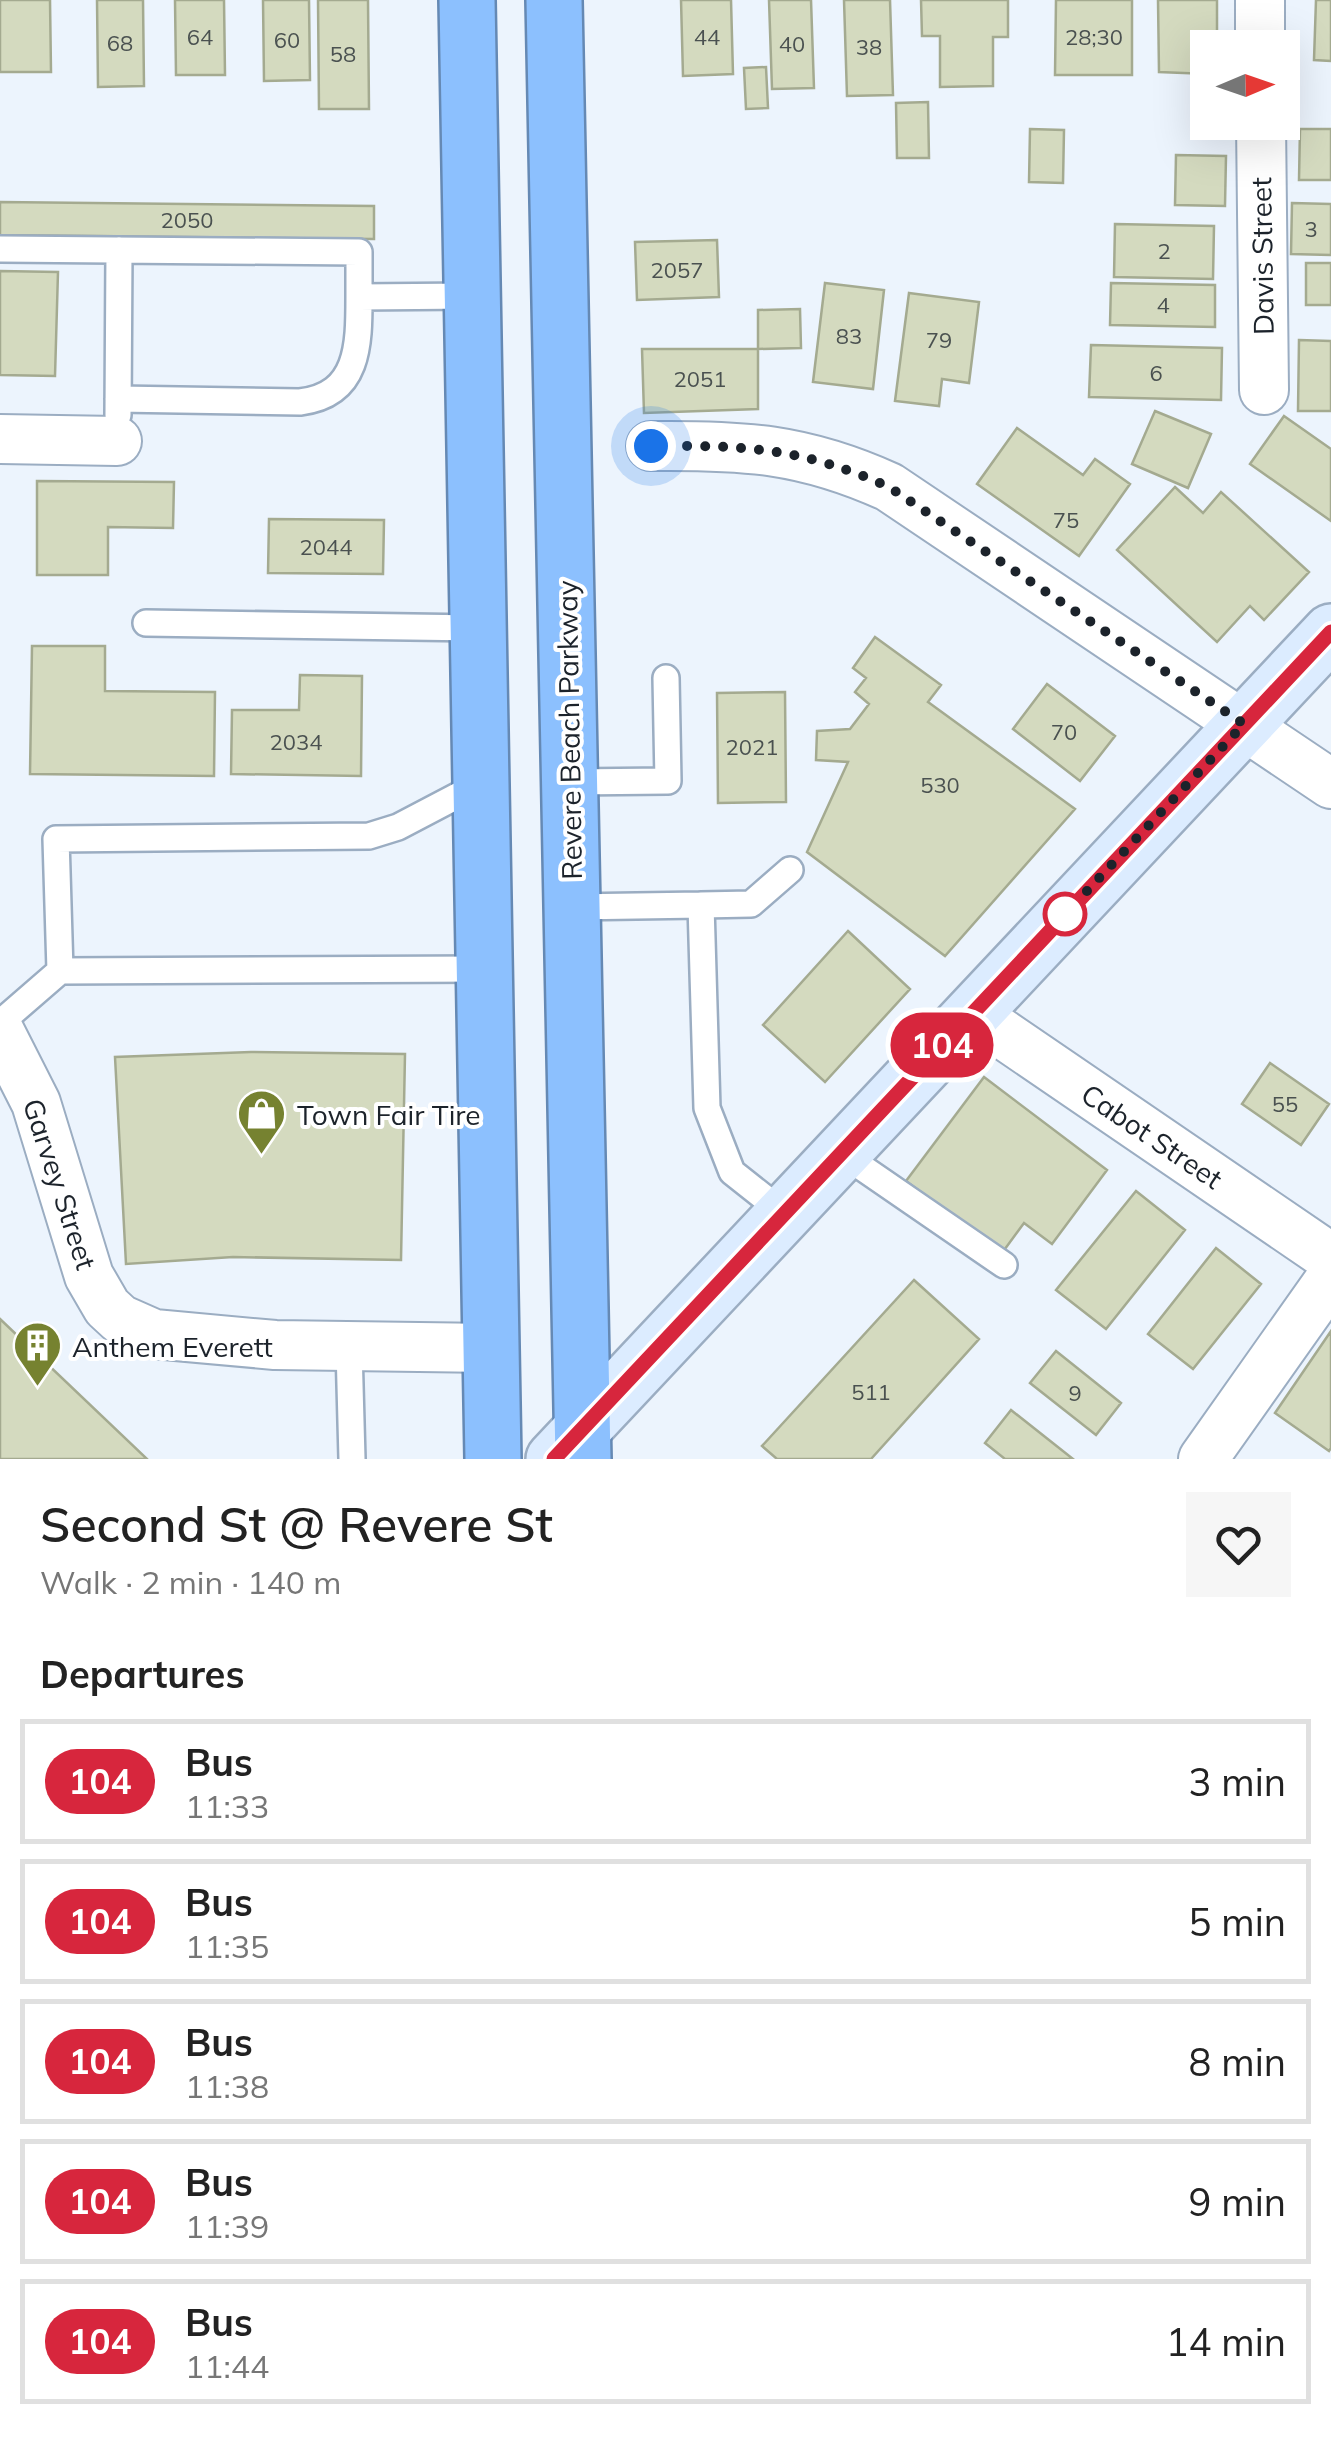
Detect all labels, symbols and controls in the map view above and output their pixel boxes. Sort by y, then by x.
house number: 64 [187,23,213,51]
house number: 44 [694,23,720,51]
house number: 28;30 [1065,23,1123,51]
house number: 60 [274,26,300,54]
house number: 68 [107,29,133,57]
house number: 40 [779,30,805,58]
north arrow [1190,30,1300,140]
map controls [1190,30,1300,140]
house number: 38 [856,33,882,61]
house number: 58 [330,40,356,68]
street label: Davis Street [1243,177,1281,335]
house number: 2050 [161,206,213,234]
house number: 3 [1304,215,1318,243]
house number: 2 [1157,237,1171,265]
house number: 2057 [651,256,703,284]
house number: 4 [1156,291,1170,319]
house number: 83 [836,322,862,350]
house number: 79 [926,326,952,354]
house number: 6 [1149,359,1163,387]
house number: 2051 [674,365,726,393]
your location [626,421,676,471]
house number: 75 [1053,506,1079,534]
house number: 2044 [300,533,352,561]
street label: Revere Beach Parkway [549,580,589,880]
house number: 70 [1051,718,1077,746]
house number: 2034 [270,728,322,756]
house number: 2021 [726,733,778,761]
house number: 530 [920,771,960,799]
unlabelled marker [1044,893,1086,935]
line badge: 104 [884,1012,1000,1078]
text: 104 [910,1023,974,1067]
street label: Cabot Street [1075,1076,1229,1196]
shop icon: Town Fair Tire [236,1088,288,1156]
house number: 55 [1272,1090,1298,1118]
street label: Garvey Street [16,1094,104,1274]
place label: Town Fair Tire [297,1097,481,1132]
building icon: Anthem Everett [11,1320,63,1388]
place label: Anthem Everett [72,1329,273,1364]
house number: 511 [851,1378,891,1406]
house number: 9 [1068,1379,1082,1407]
button: heart [1186,1492,1291,1597]
text: Second St @ Revere St [40,1494,553,1554]
text: Walk · 2 min · 140 m [40,1562,341,1602]
text: Departures [40,1650,244,1698]
text: Bus [185,1738,253,1786]
text: 3 min [1189,1758,1286,1806]
text: 104 [68,1759,132,1803]
text: 11:33 [185,1786,269,1826]
text: Bus [185,1878,253,1926]
text: 5 min [1189,1898,1286,1946]
text: 104 [68,1899,132,1943]
text: 11:35 [185,1926,269,1966]
text: Bus [185,2018,253,2066]
text: 8 min [1189,2038,1286,2086]
text: 104 [68,2039,132,2083]
text: 11:38 [185,2066,269,2106]
text: Bus [185,2158,253,2206]
text: 9 min [1189,2178,1286,2226]
text: 104 [68,2179,132,2223]
text: 11:39 [185,2206,269,2246]
text: Bus [185,2298,253,2346]
text: 14 min [1166,2318,1286,2366]
text: 104 [68,2319,132,2363]
text: 11:44 [185,2346,269,2386]

